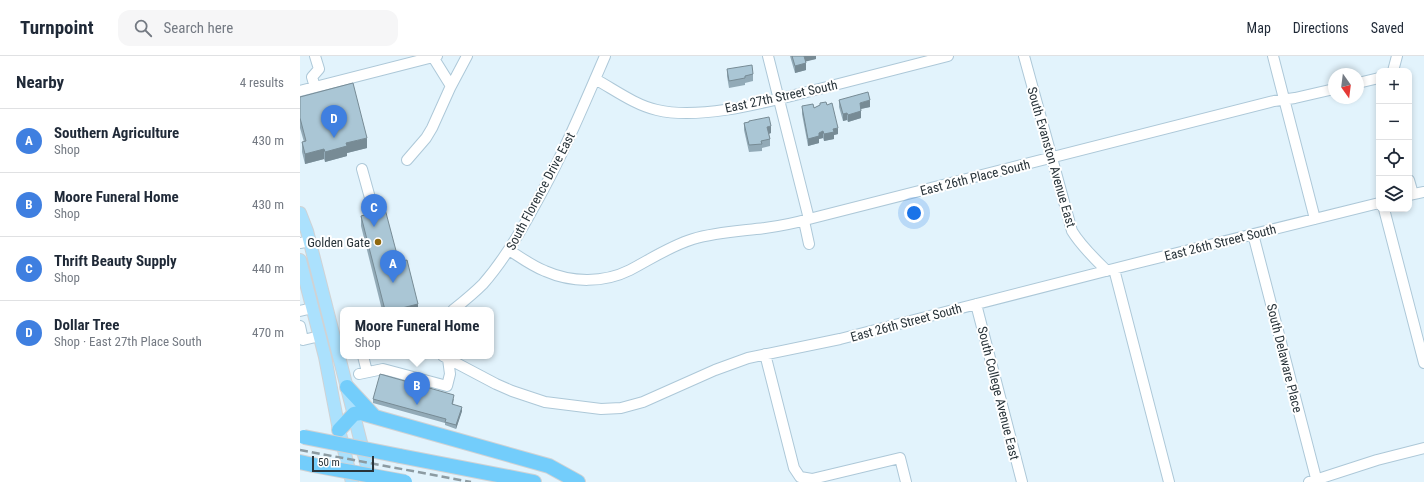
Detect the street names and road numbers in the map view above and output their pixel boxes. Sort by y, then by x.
street label: East 27th Street South [724,77,839,116]
street label: South Evanston Avenue East [1024,85,1079,229]
street label: South Florence Drive East [503,130,578,253]
street label: East 26th Place South [919,157,1032,198]
street label: East 26th Street South [1163,221,1277,264]
street label: East 26th Street South [849,300,963,345]
street label: South Delaware Place [1264,302,1305,414]
street label: South College Avenue East [975,325,1022,462]

